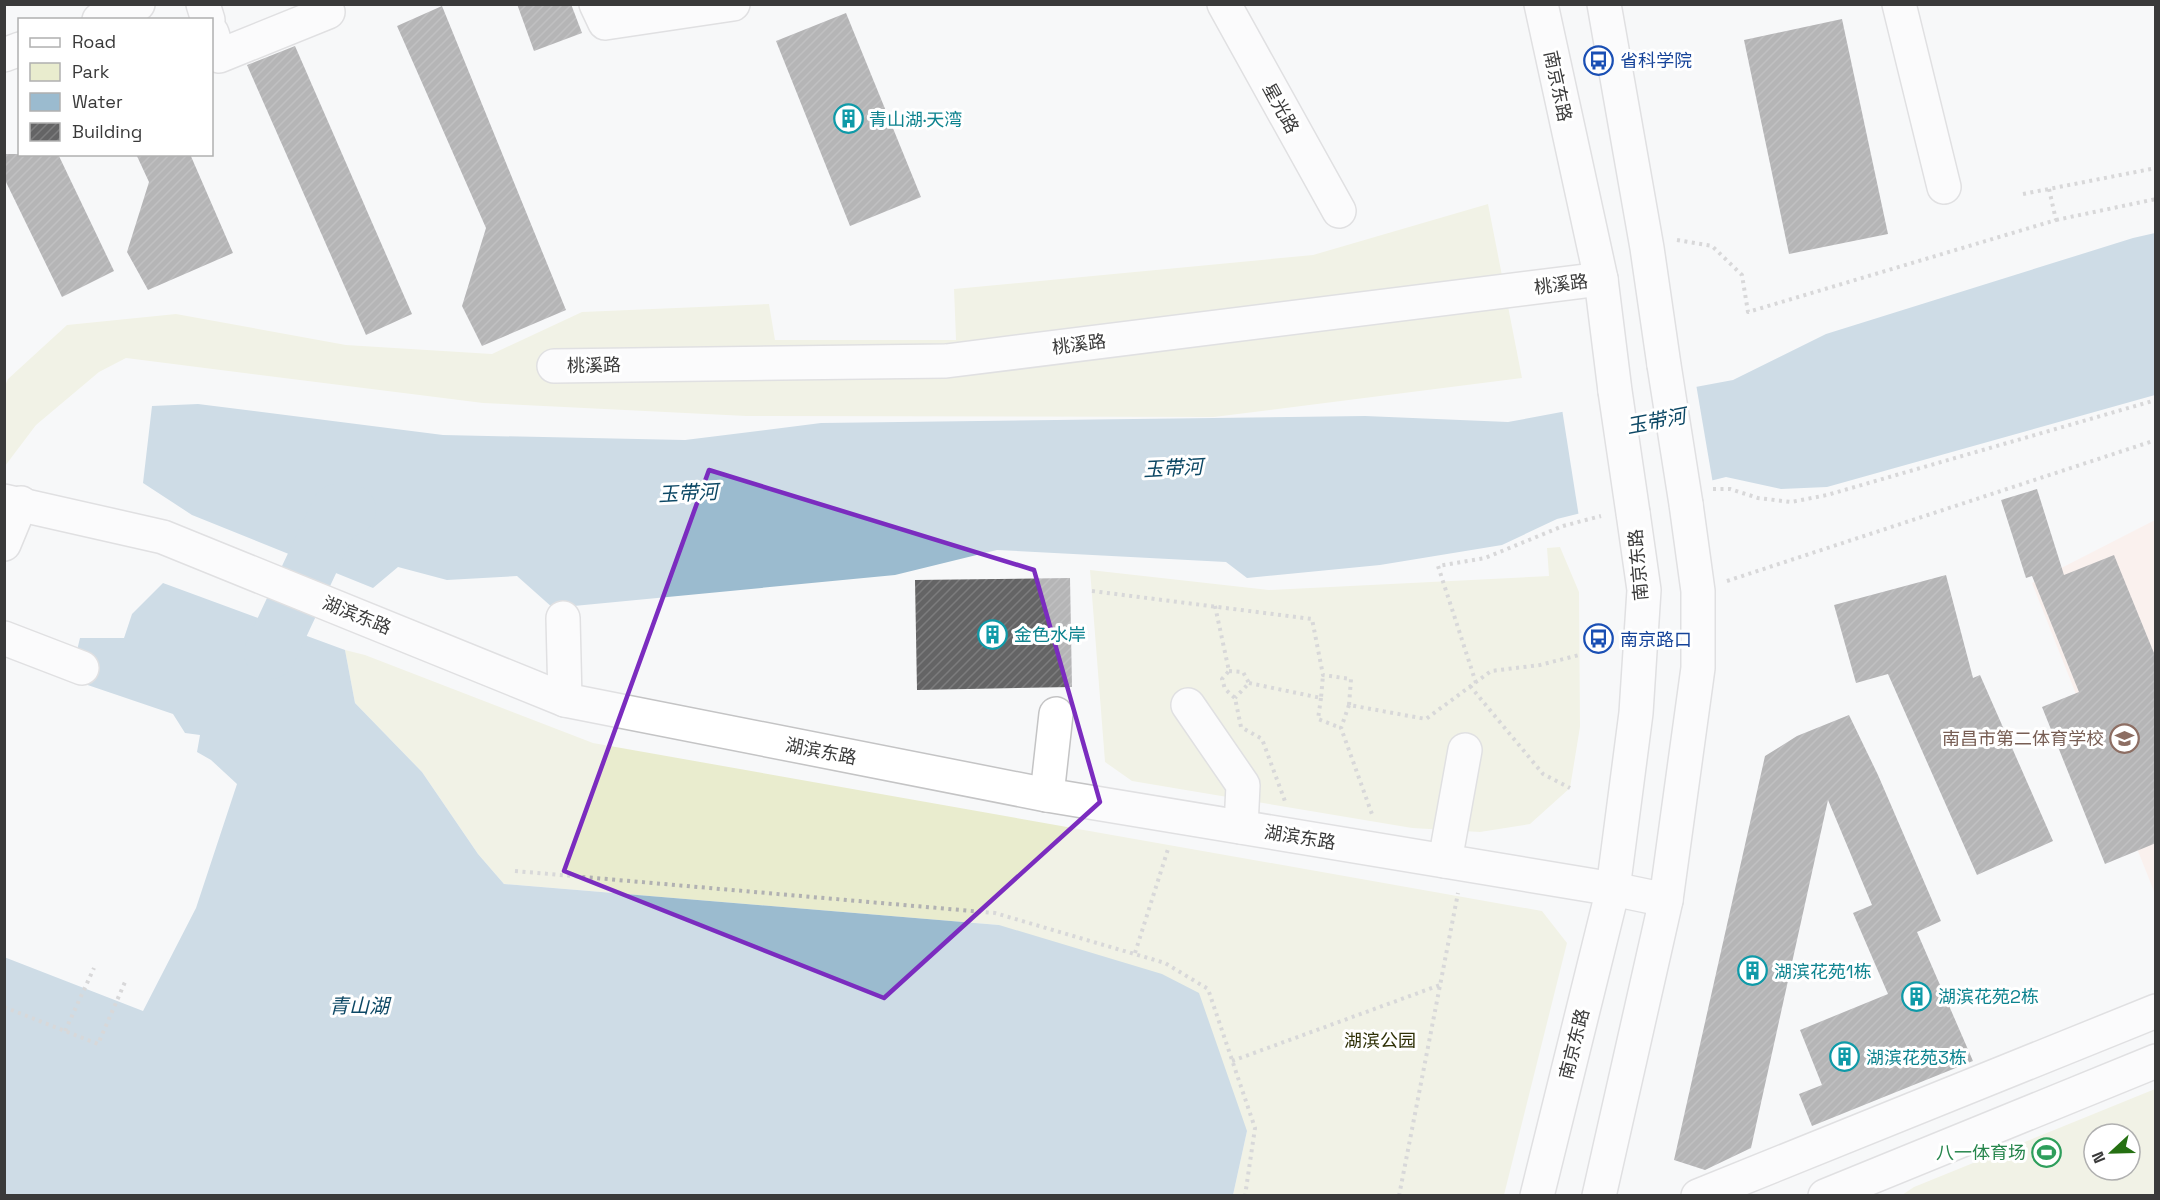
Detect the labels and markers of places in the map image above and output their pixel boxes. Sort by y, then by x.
bus stop icon: 省科学院 [1583,44,1615,76]
place label: 省科学院 [1620,49,1692,72]
building icon: 青山湖·天湾 [832,103,864,135]
place label: 青山湖·天湾 [869,108,962,131]
building icon: 金色水岸 [977,618,1009,650]
place label: 金色水岸 [1014,623,1086,646]
bus stop icon: 南京路口 [1583,623,1615,655]
place label: 南京路口 [1620,628,1692,651]
school or university icon: 南昌市第二体育学校 [2109,722,2141,754]
place label: 南昌市第二体育学校 [1942,727,2104,750]
building icon: 湖滨花苑1栋 [1737,955,1769,987]
place label: 湖滨花苑1栋 [1774,960,1872,983]
building icon: 湖滨花苑2栋 [1901,980,1933,1012]
place label: 湖滨花苑2栋 [1938,985,2039,1008]
building icon: 湖滨花苑3栋 [1829,1041,1861,1073]
place label: 湖滨花苑3栋 [1866,1046,1967,1069]
sports icon: 八一体育场 [2031,1136,2063,1168]
place label: 八一体育场 [1936,1141,2026,1164]

